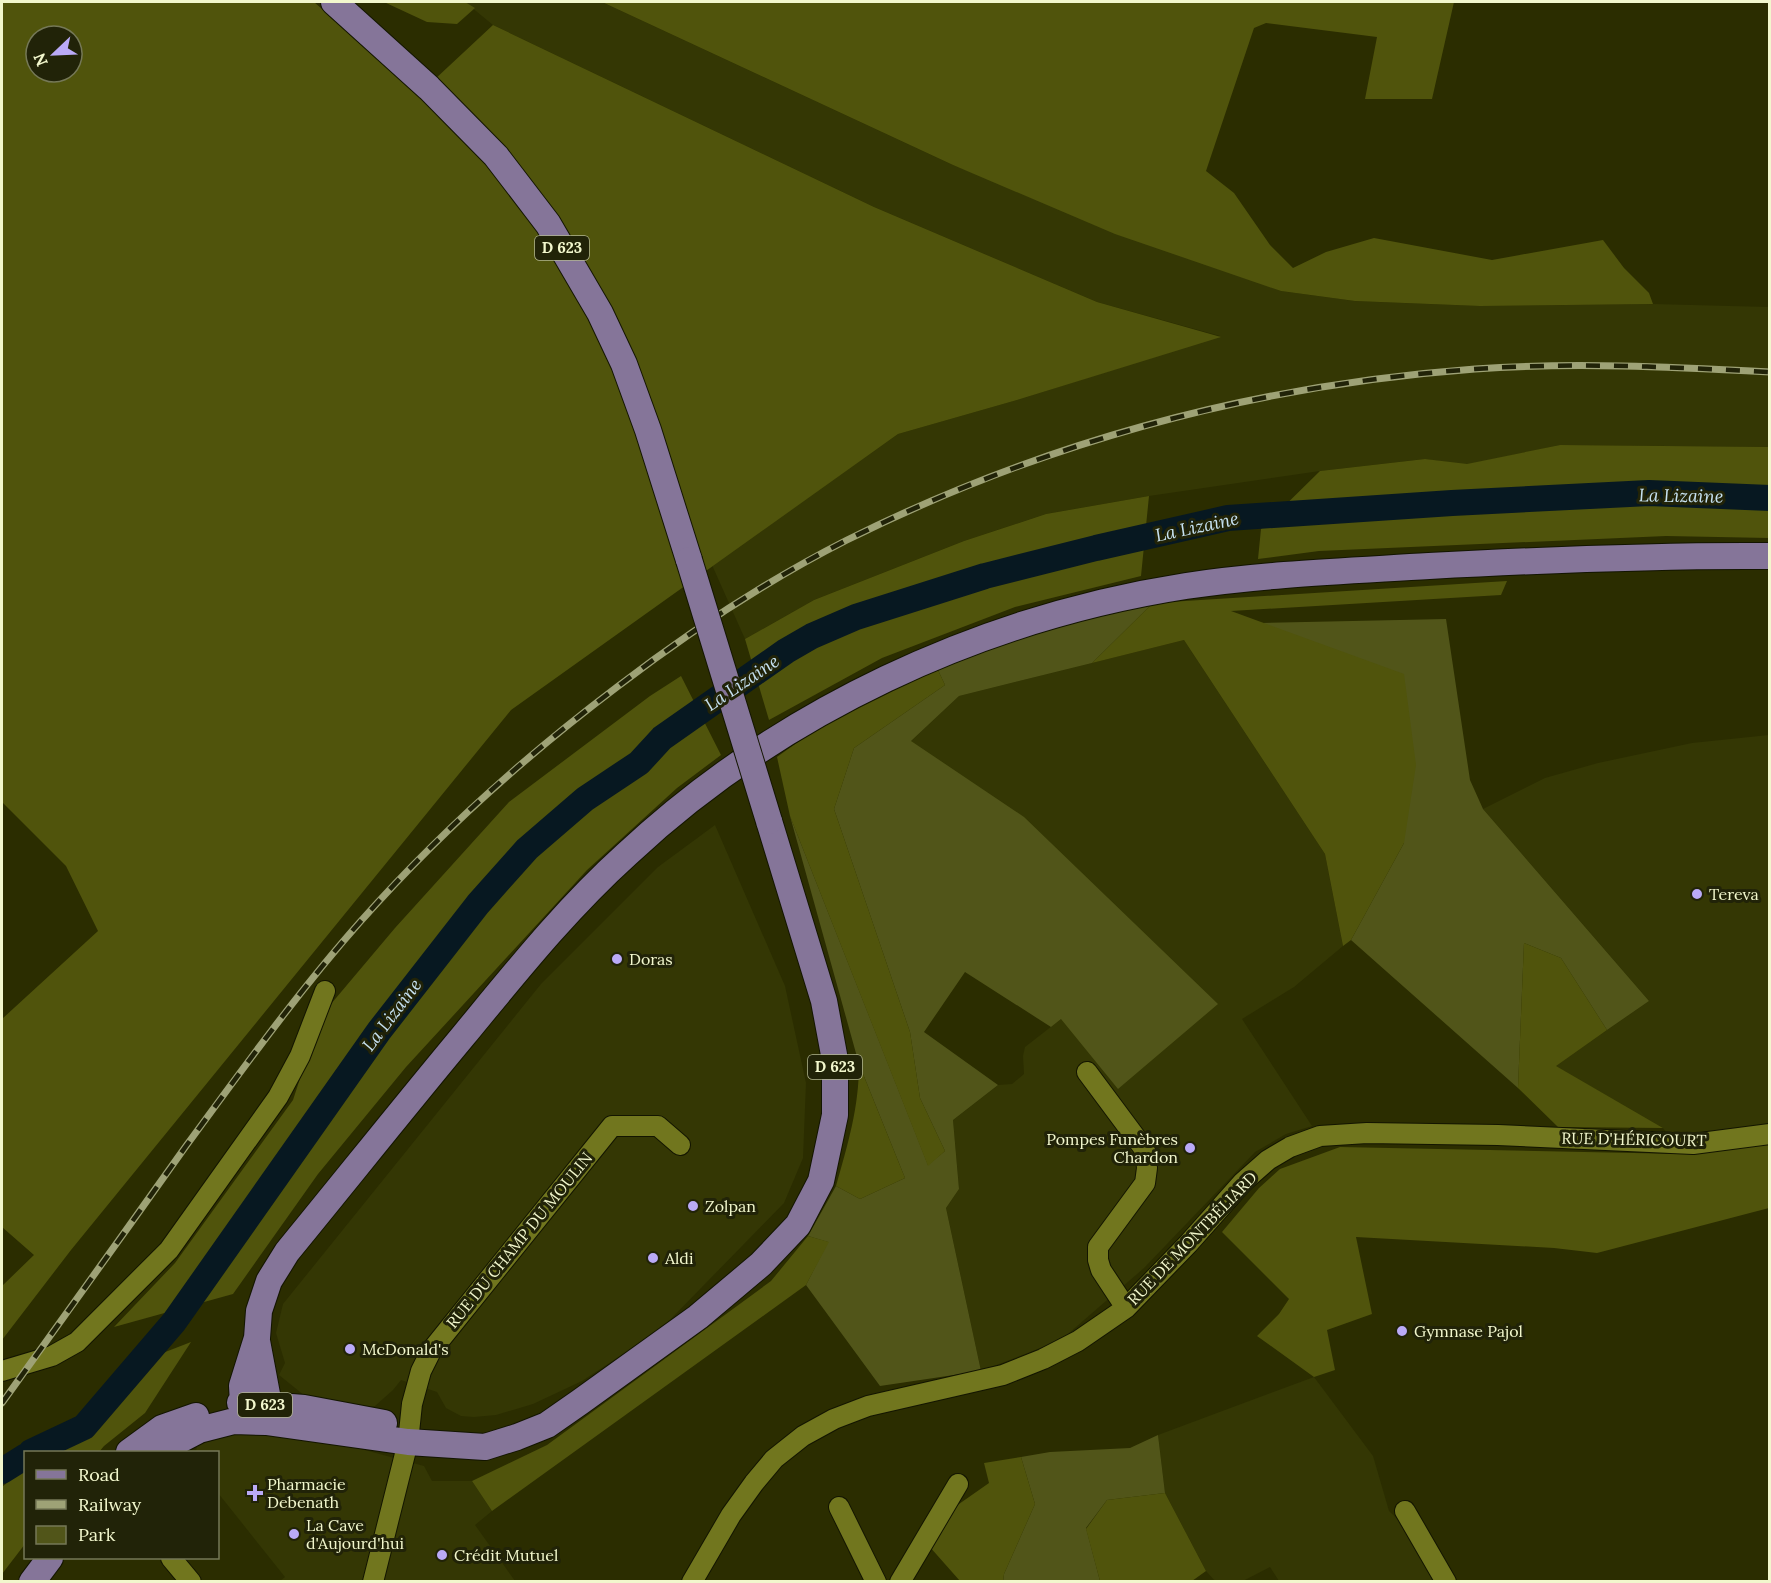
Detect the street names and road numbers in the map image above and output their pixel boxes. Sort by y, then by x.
road number: D 623 [535,236,589,260]
road number: D 623 [808,1055,862,1079]
street label: RUE D'HÉRICOURT [1561,1128,1707,1150]
street label: RUE DU CHAMP DU MOULIN [442,1148,596,1332]
street label: RUE DE MONTBÉLIARD [1123,1167,1261,1309]
road number: D 623 [238,1393,292,1417]

